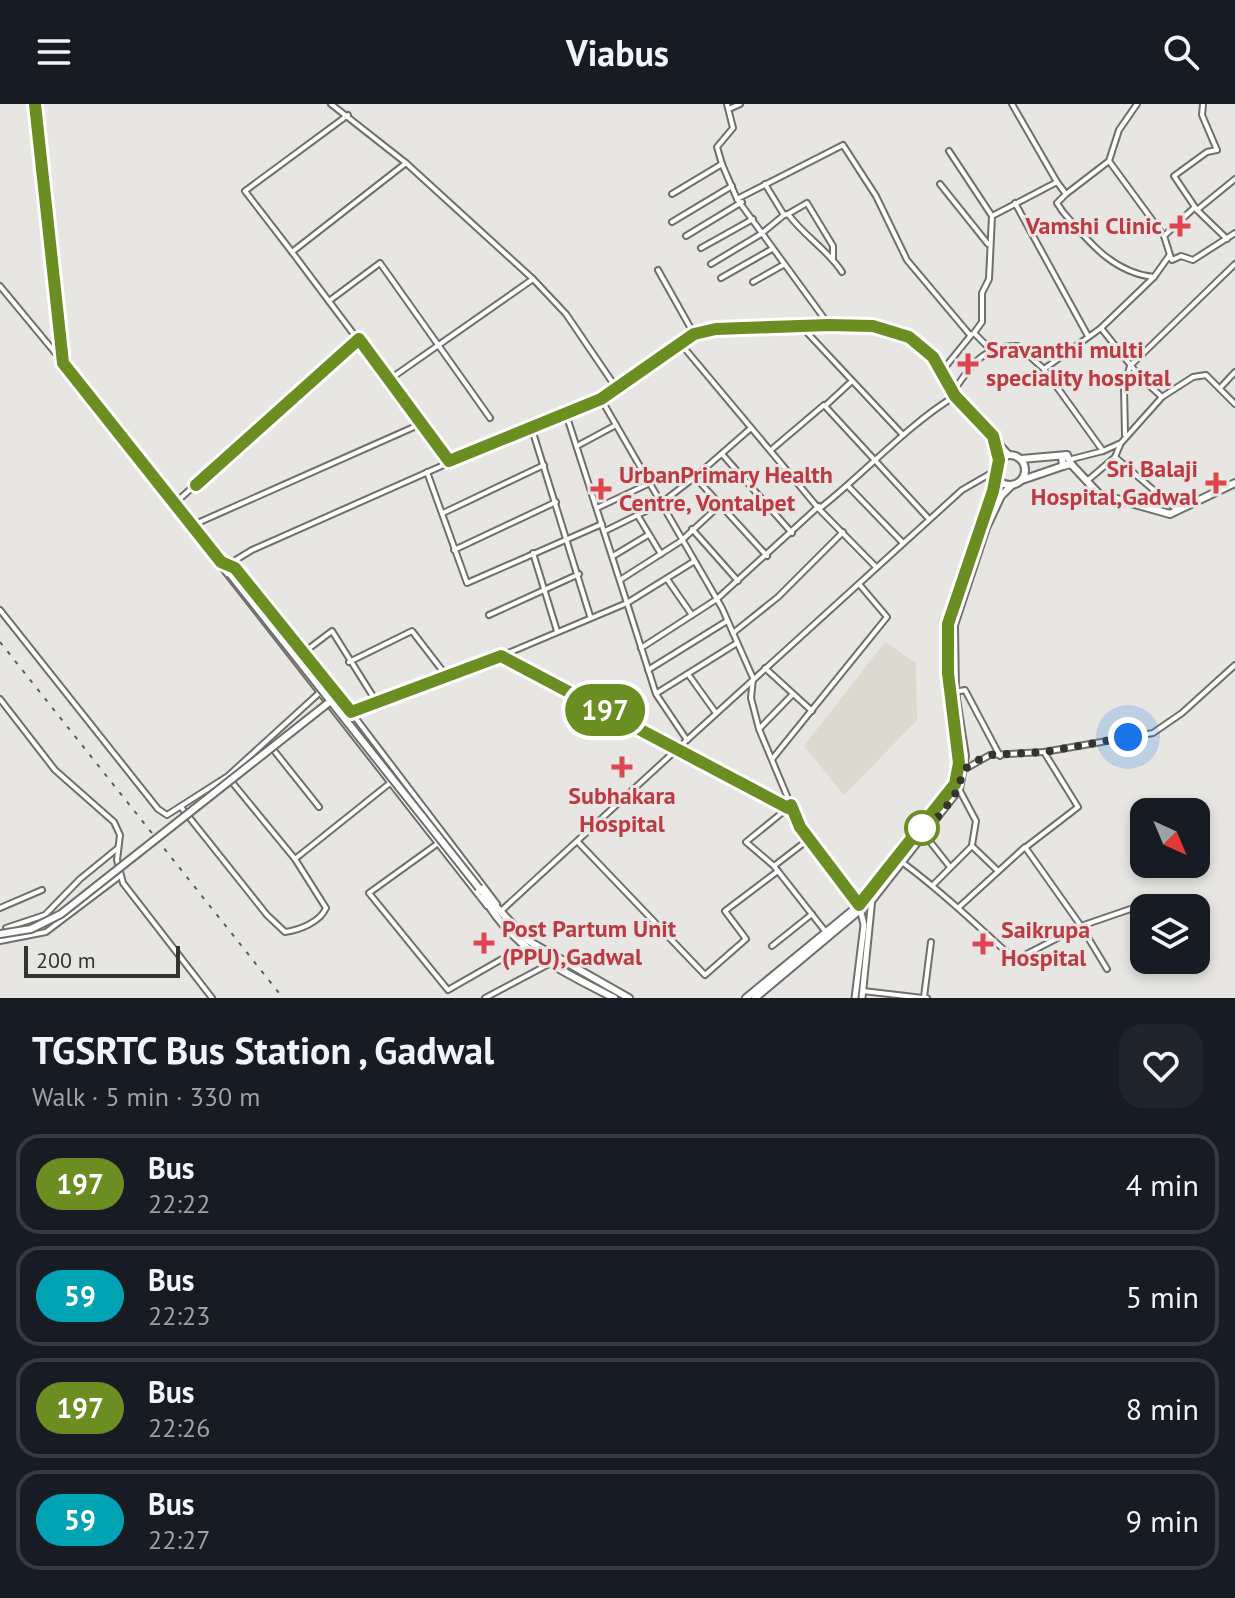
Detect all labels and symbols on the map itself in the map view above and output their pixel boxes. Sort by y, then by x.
place label: Vamshi Clinic [1024,210,1162,241]
marker: Vamshi Clinic [1169,215,1191,237]
place label: Sravanthi multi speciality hospital [986,334,1172,393]
marker: Sravanthi multi speciality hospital [957,353,979,375]
place label: Sri Balaji Hospital,Gadwal [1031,453,1199,512]
place label: UrbanPrimary Health Centre, Vontalpet [619,459,833,518]
marker: Sri Balaji Hospital,Gadwal [1205,472,1227,494]
marker: UrbanPrimary Health Centre, Vontalpet [590,478,612,500]
line badge: 197 [559,684,651,736]
your location [1108,717,1148,757]
marker: Subhakara Hospital [611,756,633,778]
place label: Subhakara Hospital [568,780,676,839]
north arrow [1130,798,1210,878]
unlabelled marker [905,811,939,845]
place label: Post Partum Unit (PPU),Gadwal [502,913,677,972]
place label: Saikrupa Hospital [1001,914,1090,973]
marker: Post Partum Unit (PPU),Gadwal [473,932,495,954]
marker: Saikrupa Hospital [972,933,994,955]
scale bar [24,942,180,978]

